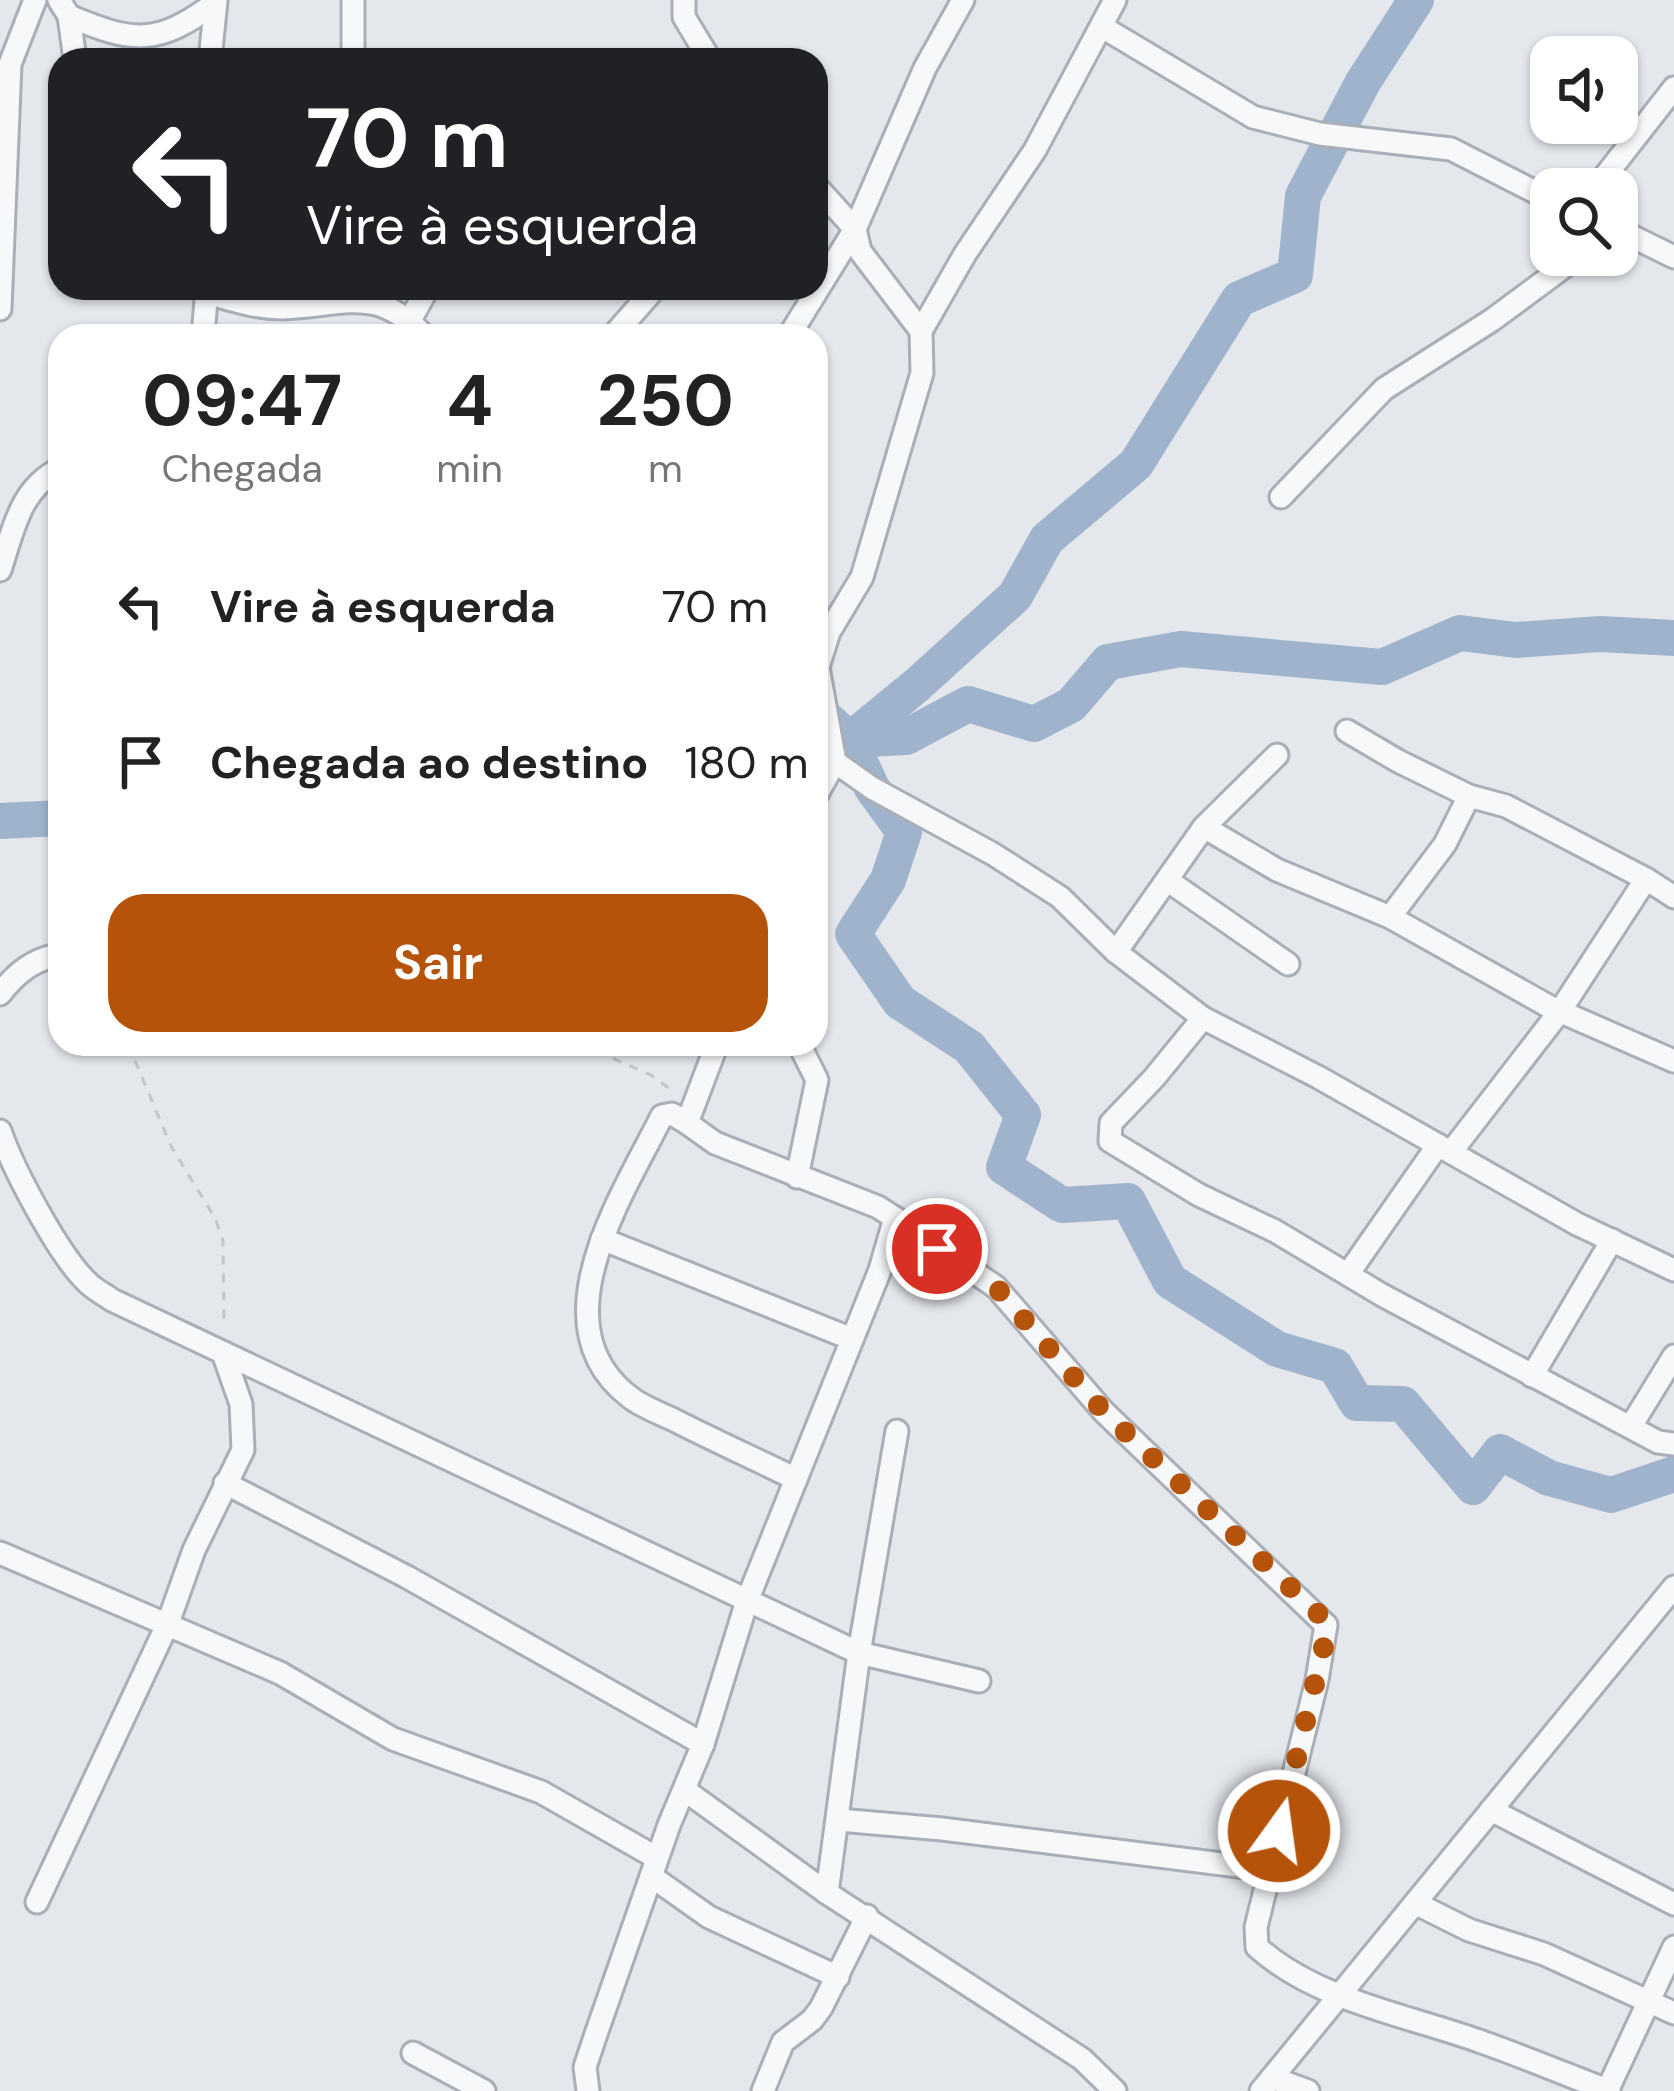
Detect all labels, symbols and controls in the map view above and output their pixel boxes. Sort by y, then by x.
map controls [1530,36,1638,276]
button: sound [1530,36,1638,144]
text: 70 m [306,84,509,193]
icon: left [108,96,264,252]
button: search [1530,168,1638,276]
text: Vire à esquerda [306,190,698,261]
text: 09:47 [142,354,342,447]
text: 4 [446,354,493,447]
text: 250 [597,354,734,447]
text: Chegada [162,443,323,494]
text: min [436,443,503,494]
text: m [648,443,683,494]
icon: left [108,573,174,639]
text: Vire à esquerda [210,577,556,636]
text: 70 m [662,577,768,636]
icon: arrive [108,729,174,795]
text: Chegada ao destino [210,733,648,792]
text: 180 m [684,733,809,792]
button: Sair [108,894,768,1032]
pin [886,1198,988,1300]
icon: arrive [904,1216,970,1282]
position arrow [1216,1768,1342,1894]

